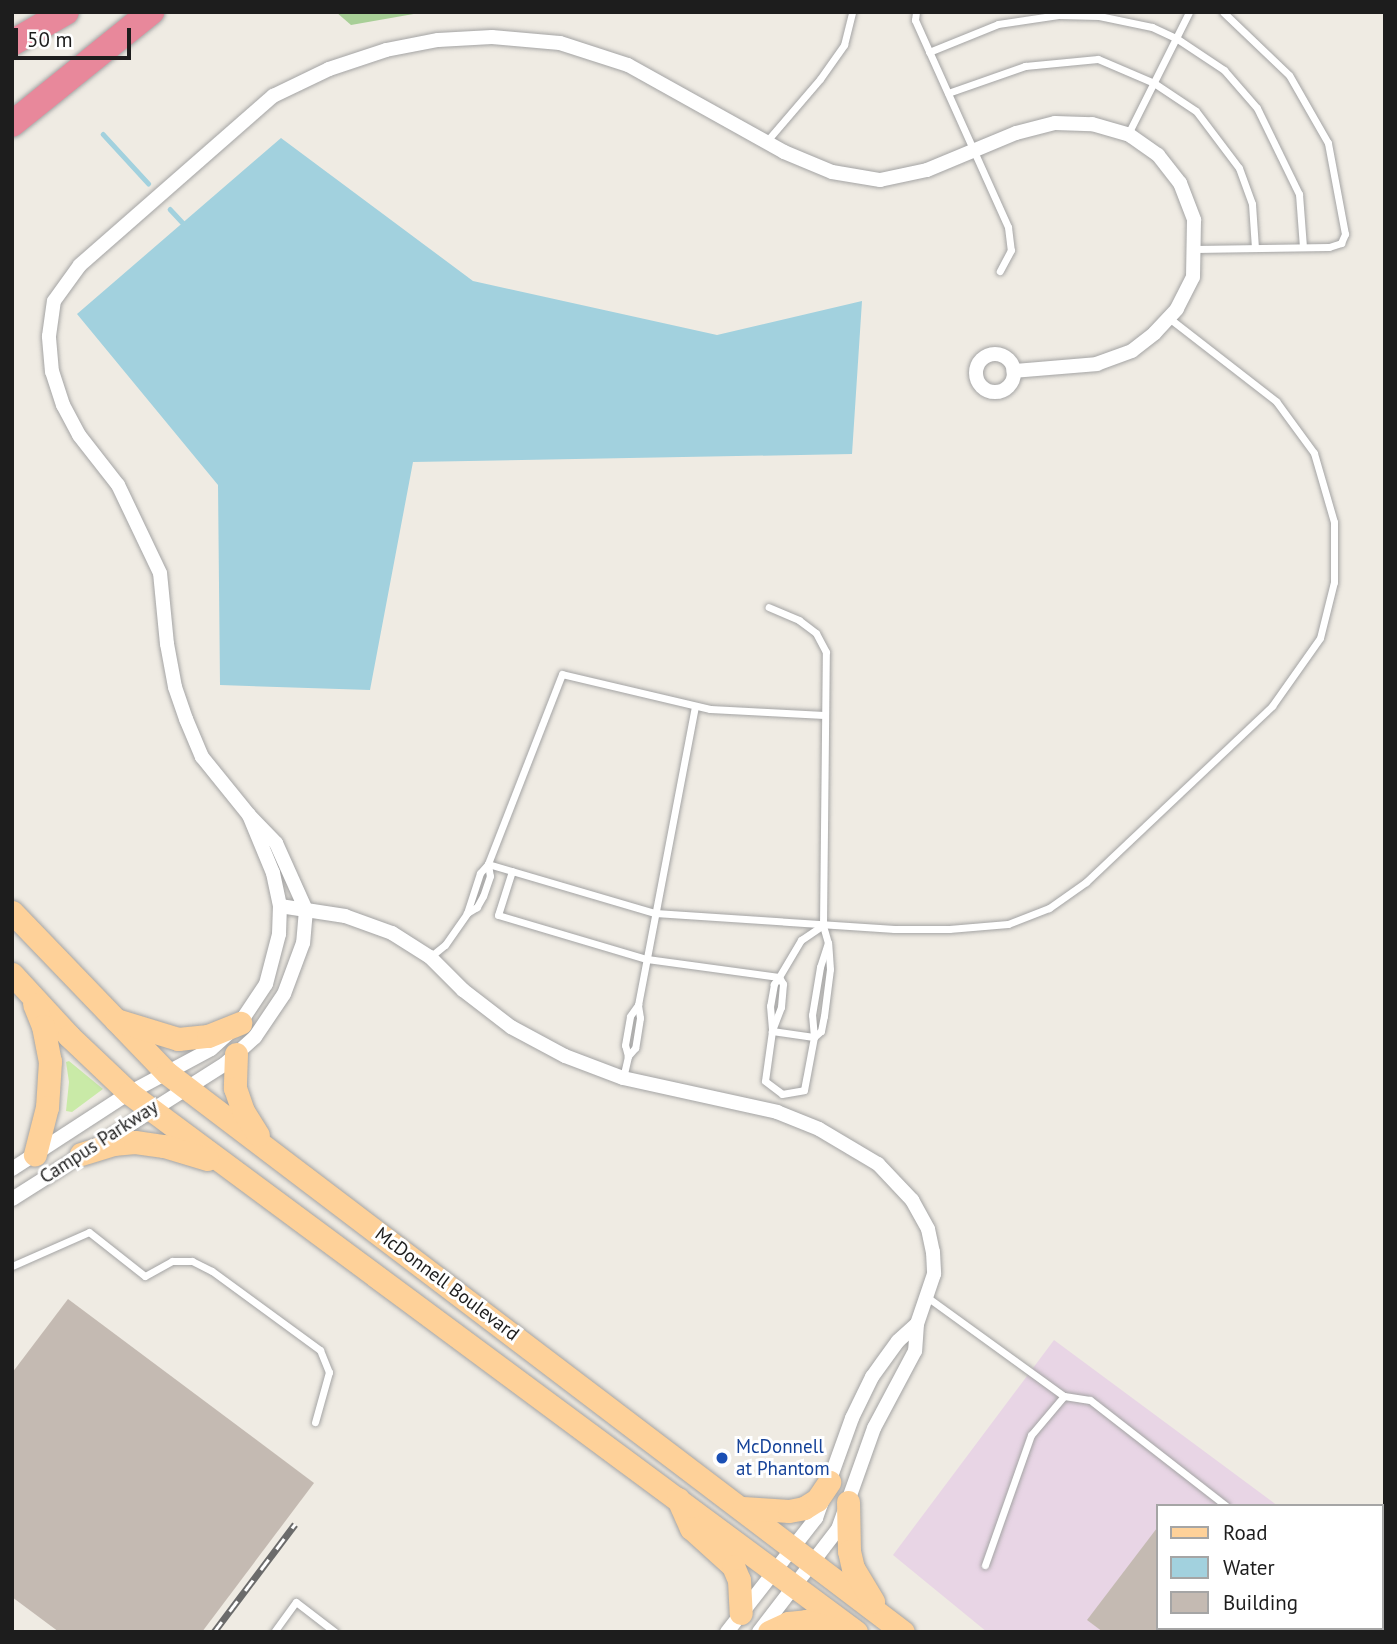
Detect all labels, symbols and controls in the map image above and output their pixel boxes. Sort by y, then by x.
scale bar [18,14,135,58]
text: 50 m [27,26,73,53]
street label: Campus Parkway [36,1095,162,1189]
street label: McDonnell Boulevard [371,1222,523,1346]
place label: McDonnell at Phantom [736,1436,830,1480]
marker: McDonnell at Phantom [714,1450,730,1466]
legend [1156,1504,1383,1630]
text: Road [1223,1519,1267,1546]
text: Water [1223,1554,1275,1581]
text: Building [1223,1589,1298,1616]

